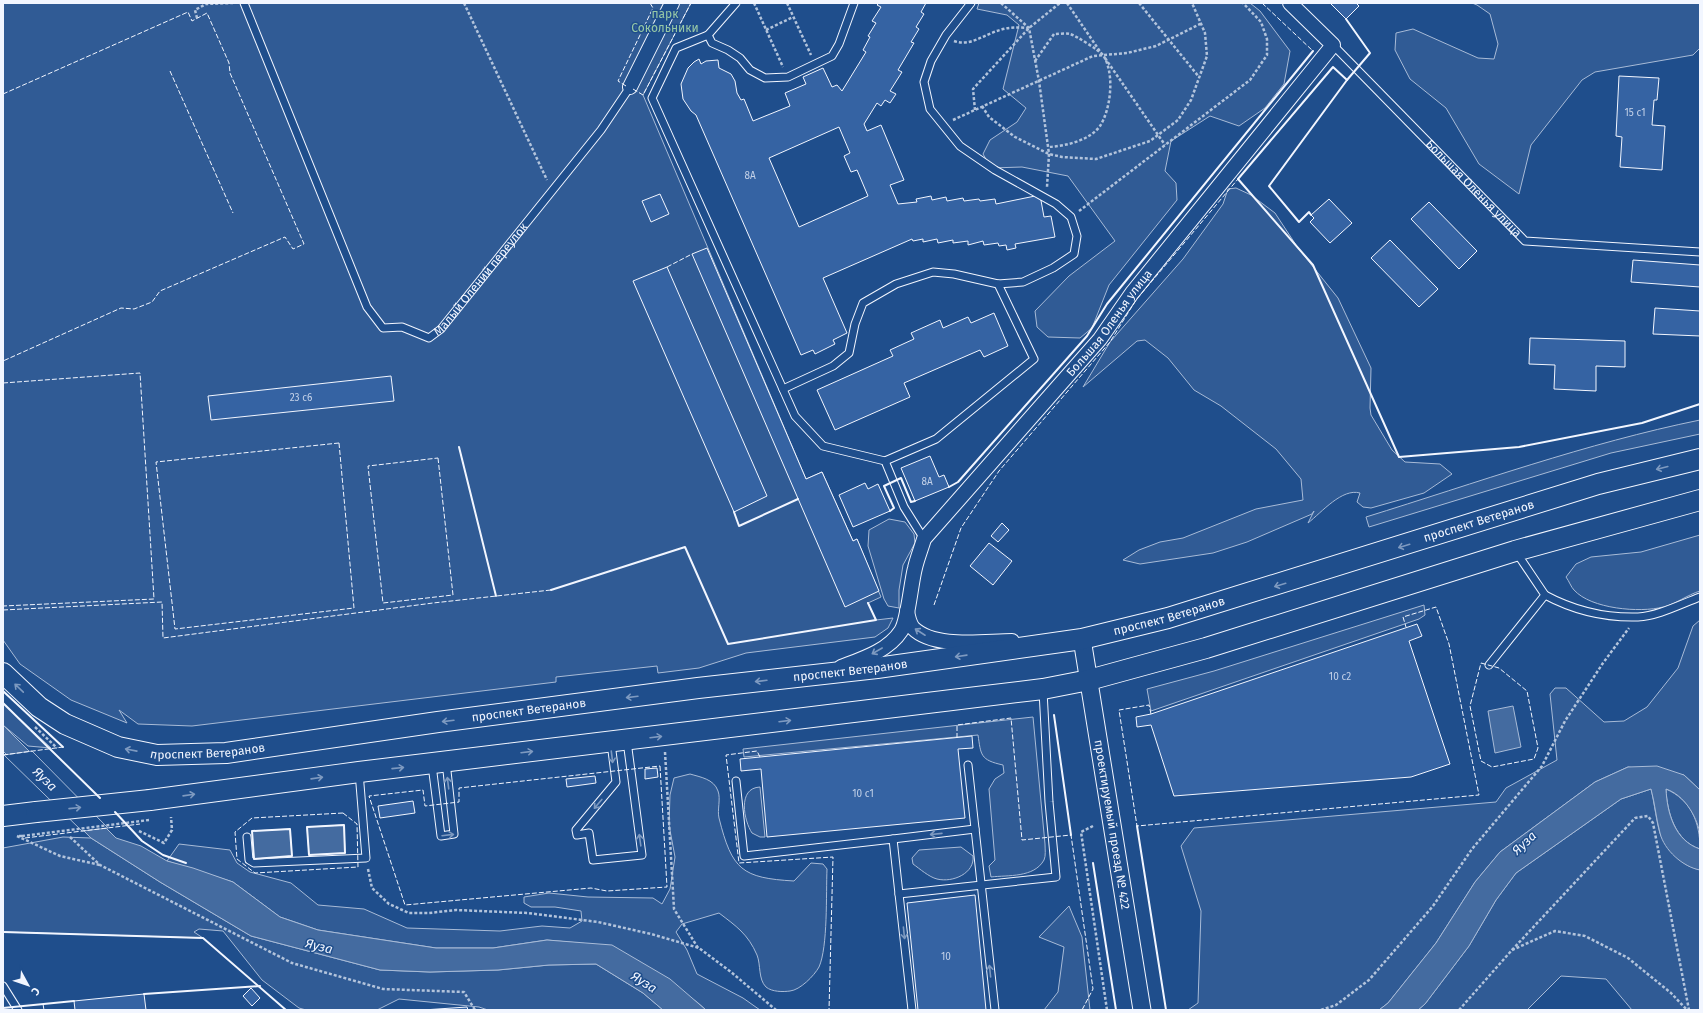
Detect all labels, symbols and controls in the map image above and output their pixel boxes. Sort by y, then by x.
park label: парк Сокольники [631,7,699,35]
house number: 15 c1 [1625,107,1645,119]
street label: Большая Оленья улица [1423,137,1525,240]
house number: 8А [744,170,756,182]
street label: Малый Олений переулок [431,219,531,339]
street label: Большая Оленья улица [1064,267,1155,379]
house number: 23 с6 [290,392,312,404]
one-way arrow [1656,464,1669,472]
house number: 8А [921,476,933,488]
street label: проспект Ветеранов [1422,497,1536,545]
one-way arrow [1397,543,1410,550]
one-way arrow [1273,582,1286,589]
street label: проспект Ветеранов [1112,594,1227,638]
one-way arrow [915,628,926,636]
one-way arrow [871,647,883,655]
one-way arrow [955,652,968,660]
street label: проспект Ветеранов [792,657,909,684]
house number: 10 с2 [1329,671,1351,683]
one-way arrow [755,677,768,685]
one-way arrow [14,684,24,693]
one-way arrow [626,693,639,701]
street label: проспект Ветеранов [471,696,587,725]
one-way arrow [442,717,455,725]
one-way arrow [778,717,791,725]
one-way arrow [649,733,662,741]
street label: проектируемый проезд № 422 [1091,739,1133,910]
street label: проспект Ветеранов [149,740,266,762]
one-way arrow [125,745,138,753]
one-way arrow [520,749,533,756]
one-way arrow [609,750,616,763]
water label: Яуза [29,763,60,794]
one-way arrow [391,764,404,771]
one-way arrow [310,774,323,782]
one-way arrow [445,777,452,790]
house number: 10 с1 [852,788,874,800]
one-way arrow [182,791,195,799]
one-way arrow [594,798,602,809]
one-way arrow [68,805,81,812]
water label: Яуза [1508,828,1539,859]
one-way arrow [930,830,943,838]
one-way arrow [441,831,454,839]
one-way arrow [636,834,644,847]
one-way arrow [900,926,907,939]
water label: Яуза [303,935,334,957]
house number: 10 [941,951,951,963]
north arrow [8,965,48,1005]
one-way arrow [987,965,994,978]
water label: Яуза [627,968,660,996]
text: С [28,985,42,998]

